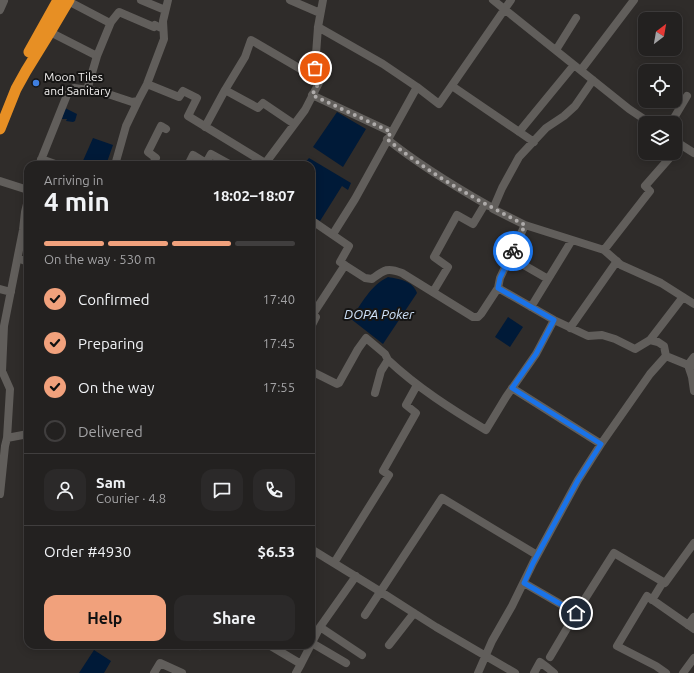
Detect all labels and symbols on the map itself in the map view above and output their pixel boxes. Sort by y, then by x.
north arrow [638,12,682,56]
pin [298,51,332,85]
place label: Moon Tiles and Sanitary [44,70,111,97]
marker: Moon Tiles and Sanitary [31,78,41,88]
courier [493,231,533,271]
water label: DOPA Poker [344,307,415,321]
pin [559,596,593,630]

